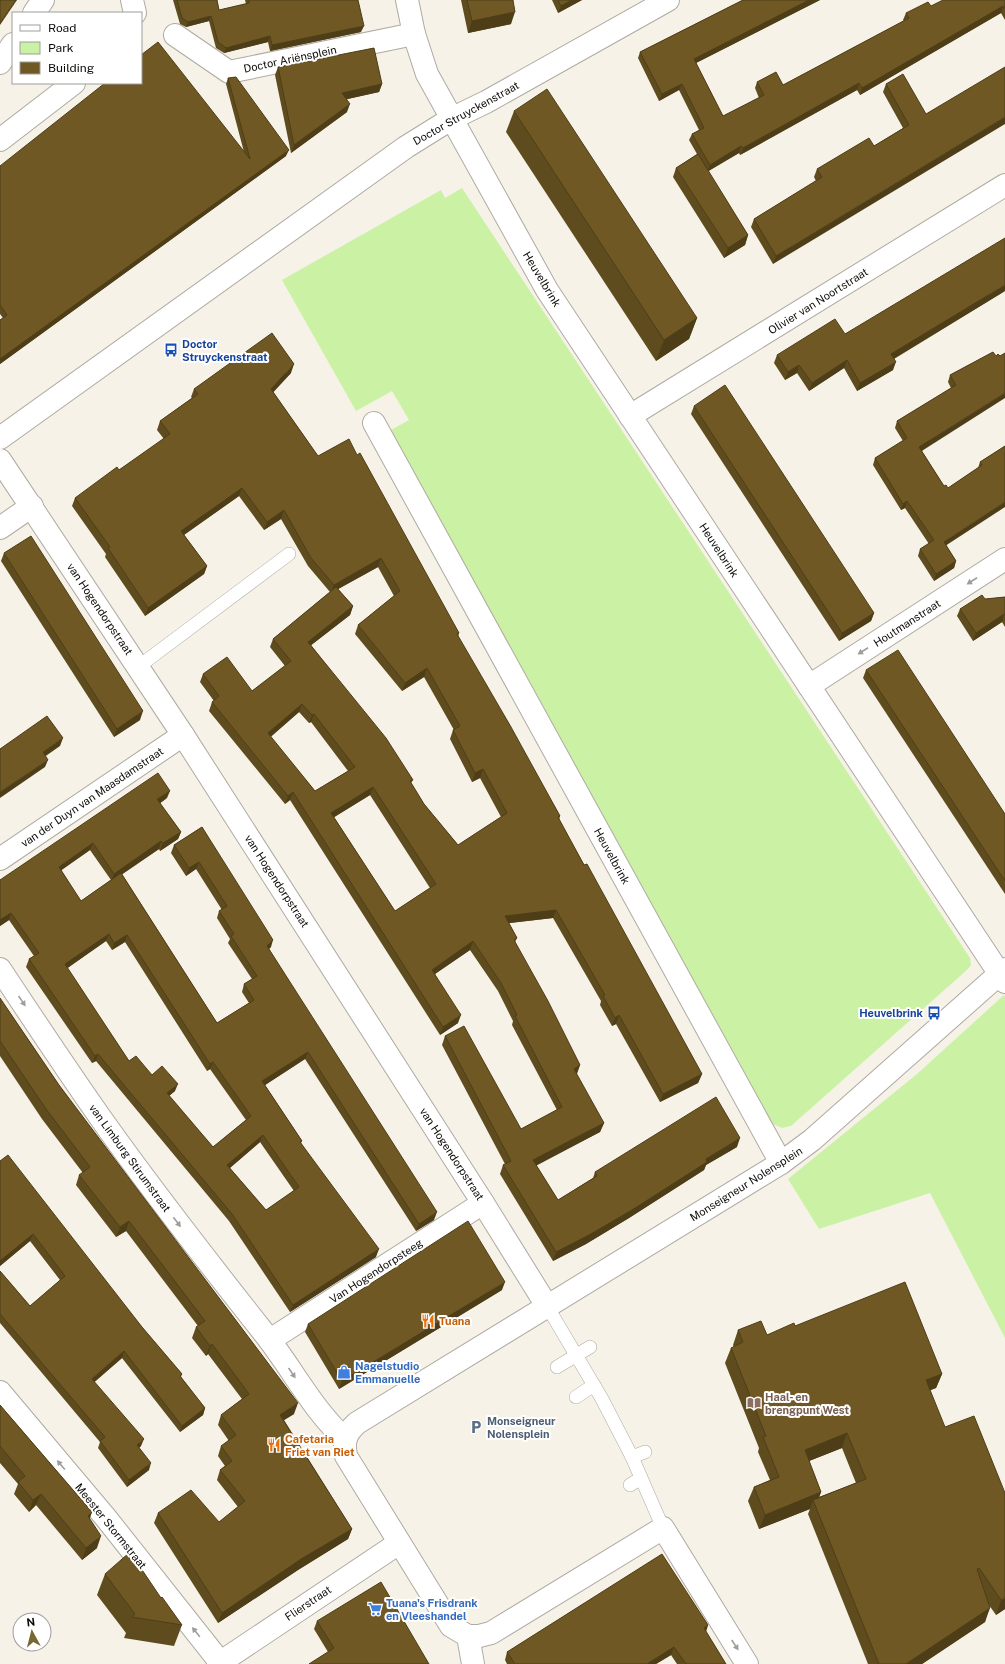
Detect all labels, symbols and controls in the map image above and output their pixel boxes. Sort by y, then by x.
legend [12,12,142,84]
text: Road [48,21,76,35]
text: Park [48,41,74,55]
street label: Doctor Ariënsplein [242,43,338,75]
text: Building [48,61,94,75]
street label: Doctor Struyckenstraat [411,79,521,147]
street label: Heuvelbrink [521,249,563,309]
street label: Olivier van Noortstraat [766,265,870,337]
place label: Doctor Struyckenstraat [182,338,268,363]
bus stop icon: Doctor Struyckenstraat [163,342,179,358]
street label: Heuvelbrink [697,521,741,579]
street label: van Hogendorpstraat [65,561,135,657]
one-way arrow [966,577,978,584]
street label: Houtmanstraat [871,597,943,649]
one-way arrow [858,647,868,655]
street label: van der Duyn van Maasdamstraat [19,745,165,849]
street label: Heuvelbrink [592,826,632,886]
street label: van Hogendorpstraat [243,832,311,930]
one-way arrow [18,996,26,1006]
bus stop icon: Heuvelbrink [926,1005,942,1021]
place label: Heuvelbrink [859,1007,924,1019]
street label: van Limburg Stirumstraat [87,1102,173,1214]
street label: van Hogendorpstraat [418,1105,486,1203]
street label: Monseigneur Nolensplein [688,1144,804,1224]
one-way arrow [173,1216,181,1227]
street label: Van Hogendorpsteeg [327,1236,425,1306]
restaurant icon: Tuana [420,1313,436,1329]
place label: Tuana [439,1315,471,1327]
place label: Nagelstudio Emmanuelle [355,1360,420,1385]
shop icon: Nagelstudio Emmanuelle [336,1364,352,1380]
one-way arrow [288,1367,296,1378]
place label: Haal- en brengpunt West [765,1391,850,1416]
library icon: Haal- en brengpunt West [746,1395,762,1411]
place label: Monseigneur Nolensplein [487,1415,556,1440]
parking icon: Monseigneur Nolensplein [468,1419,484,1435]
place label: Cafetaria Friet van Riet [285,1433,355,1458]
restaurant icon: Cafetaria Friet van Riet [266,1437,282,1453]
one-way arrow [57,1460,66,1471]
street label: Meester Stormstraat [73,1481,149,1571]
street label: Flierstraat [283,1583,333,1623]
place label: Tuana's Frisdrank en Vleeshandel [386,1597,478,1622]
supermarket icon: Tuana's Frisdrank en Vleeshandel [367,1601,383,1617]
north arrow [12,1612,52,1652]
text: N [26,1616,36,1629]
one-way arrow [192,1626,200,1637]
one-way arrow [731,1640,739,1650]

